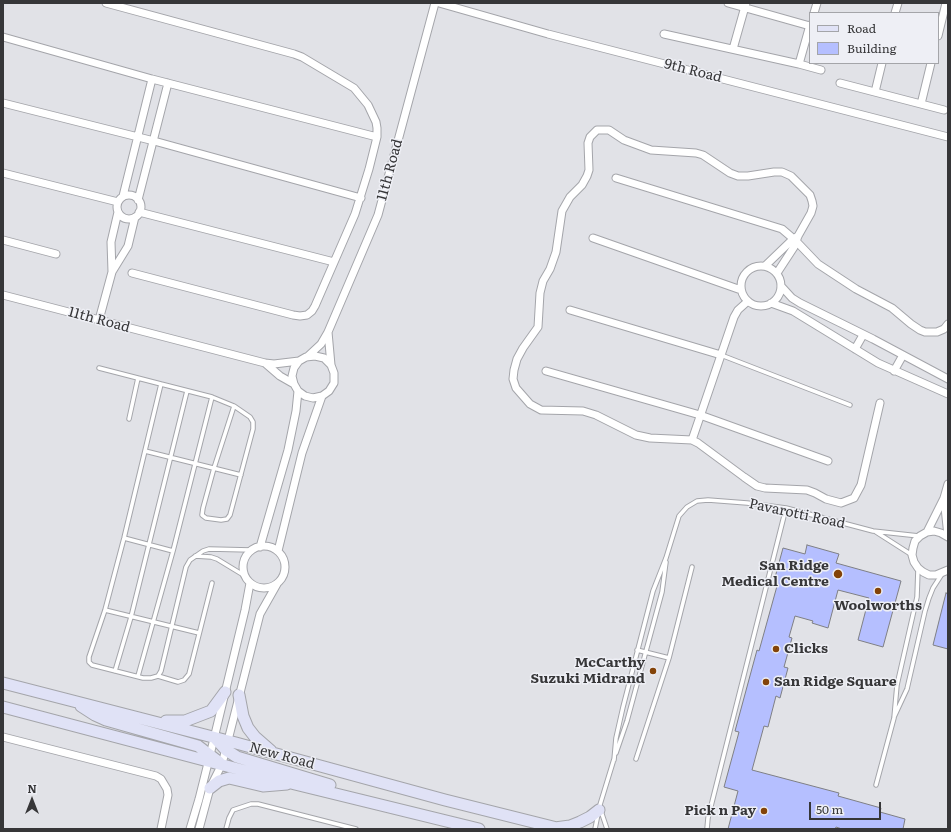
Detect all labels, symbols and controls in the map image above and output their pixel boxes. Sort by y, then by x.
legend [809,12,939,64]
text: Road [847,19,876,37]
text: Building [847,39,896,57]
street label: 9th Road [662,56,724,86]
street label: 11th Road [374,137,406,203]
street label: 11th Road [66,304,132,336]
street label: Pavarotti Road [747,496,847,532]
place label: San Ridge Medical Centre [721,558,829,590]
marker: San Ridge Medical Centre [832,568,844,580]
marker: Woolworths [873,586,883,596]
place label: Woolworths [834,598,922,614]
place label: Clicks [784,641,828,657]
marker: Clicks [771,644,781,654]
place label: McCarthy Suzuki Midrand [530,655,645,688]
marker: McCarthy Suzuki Midrand [648,666,658,676]
place label: San Ridge Square [774,674,897,690]
marker: San Ridge Square [761,677,771,687]
street label: New Road [248,739,316,773]
north arrow [12,780,52,820]
text: N [27,780,37,796]
scale bar [811,794,883,820]
text: 50 m [816,800,843,818]
place label: Pick n Pay [684,803,756,819]
marker: Pick n Pay [759,806,769,816]

